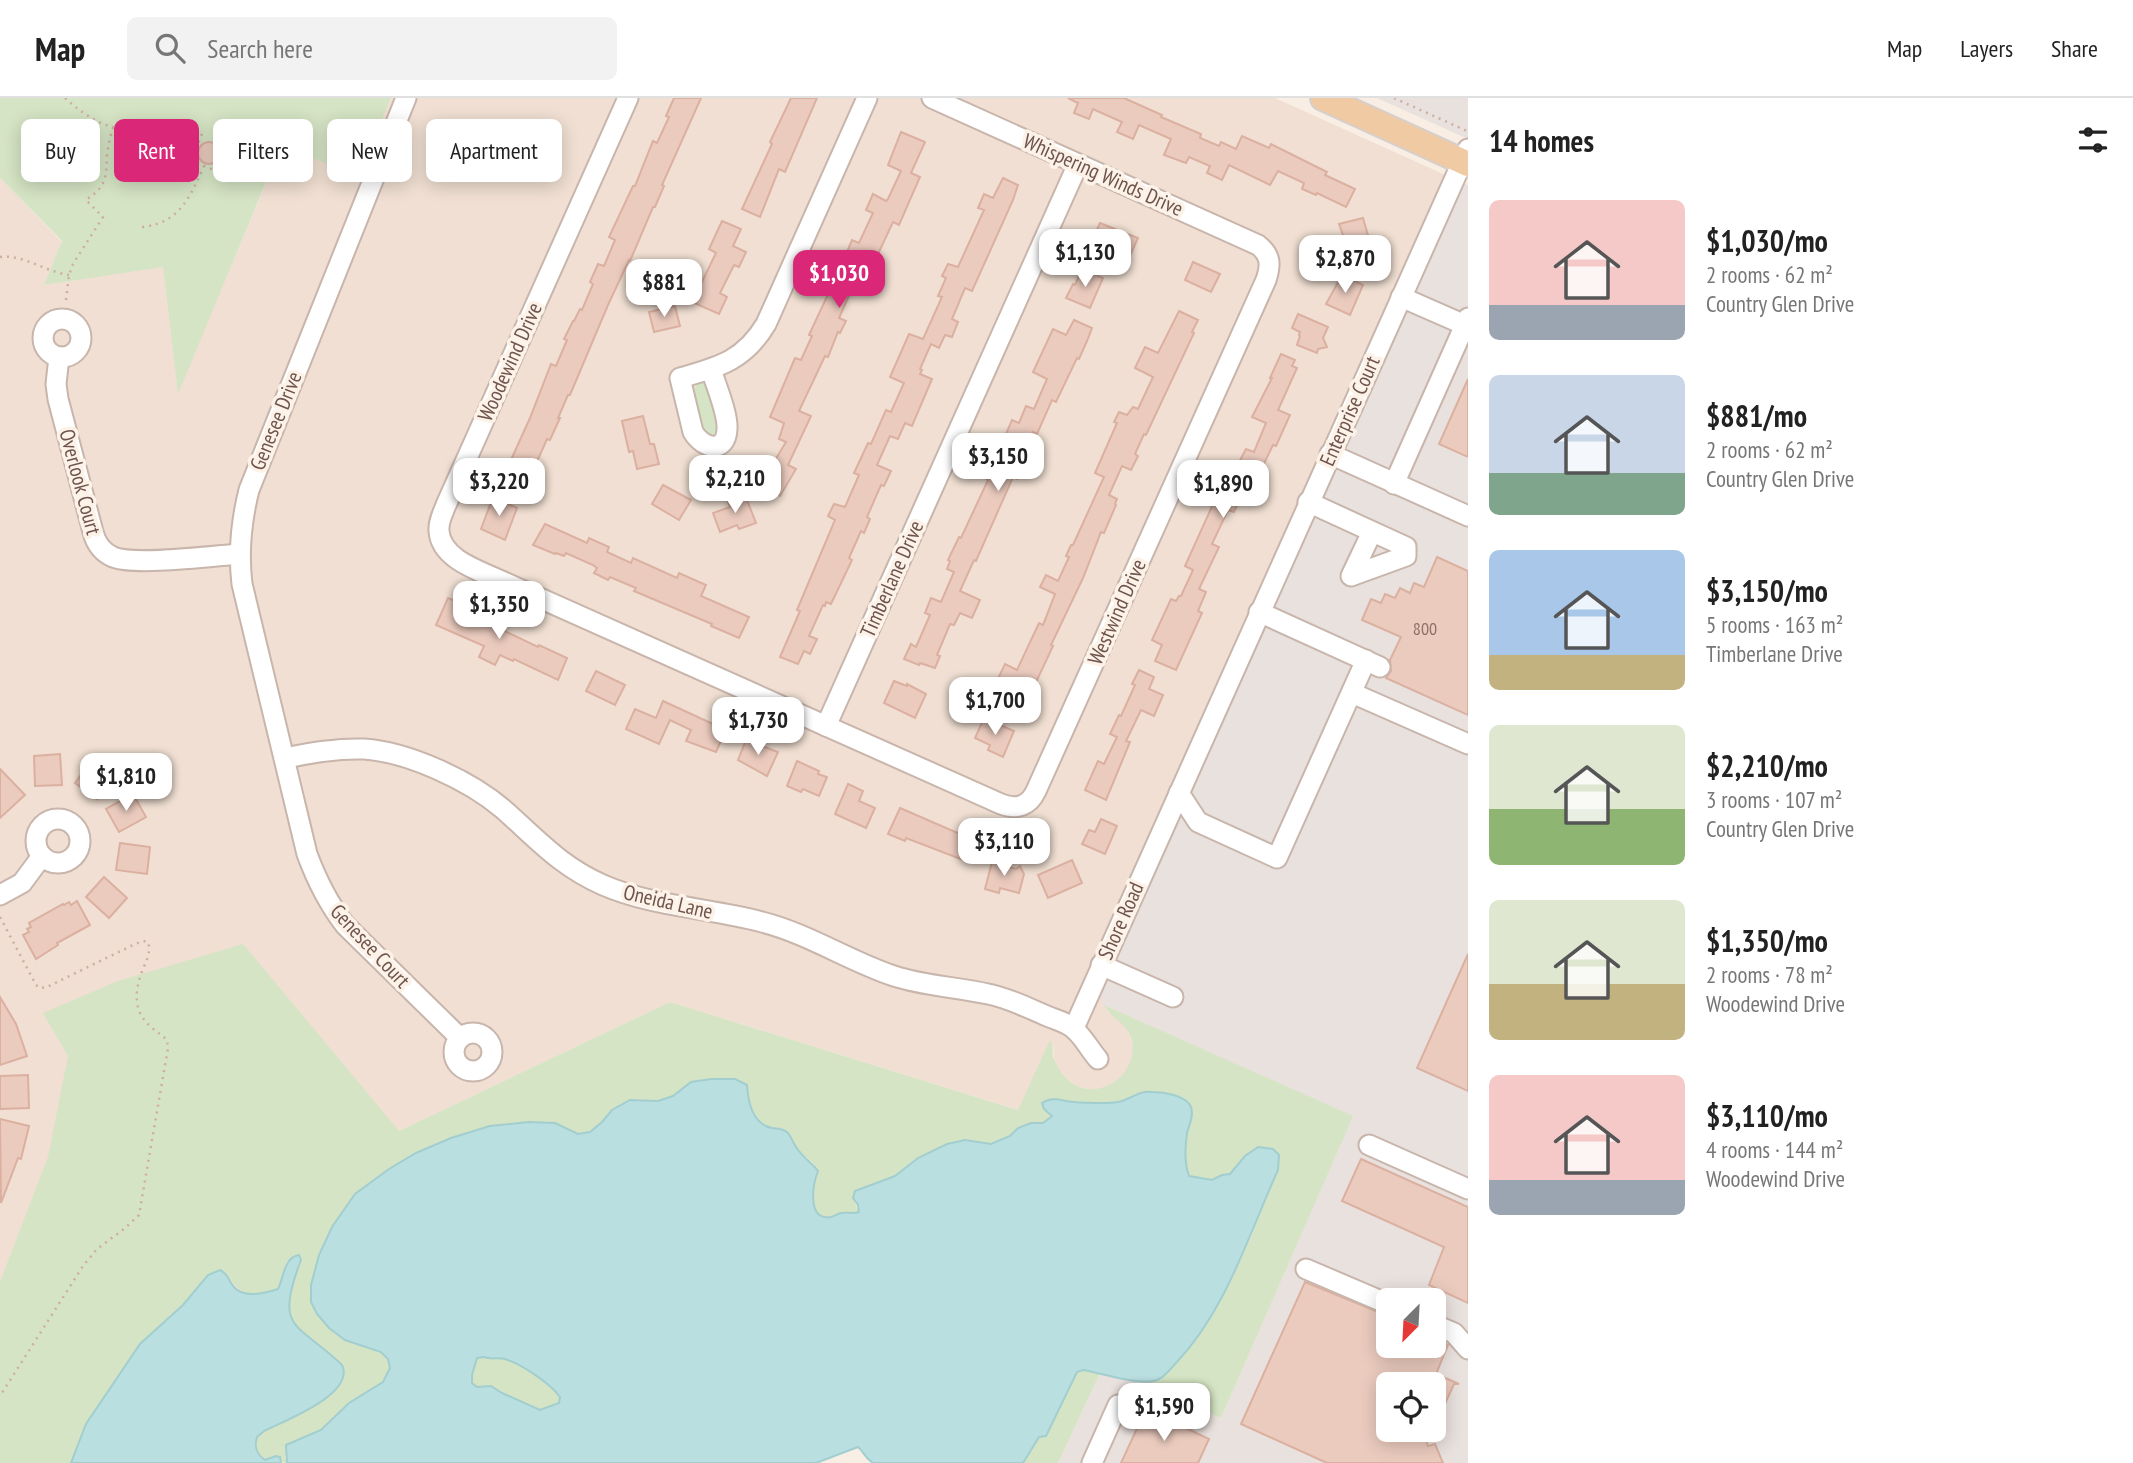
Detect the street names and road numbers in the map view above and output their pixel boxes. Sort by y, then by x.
street label: Whispering Winds Drive [1019,127,1187,222]
street label: Woodewind Drive [471,298,548,425]
street label: Enterprise Court [1313,352,1386,470]
street label: Genesee Drive [244,368,307,474]
street label: Overlook Court [53,426,108,538]
street label: Timberlane Drive [854,516,929,641]
street label: Westwind Drive [1081,555,1152,669]
street label: Oneida Lane [621,878,715,925]
street label: Shore Road [1092,878,1150,964]
street label: Genesee Court [325,898,416,993]

